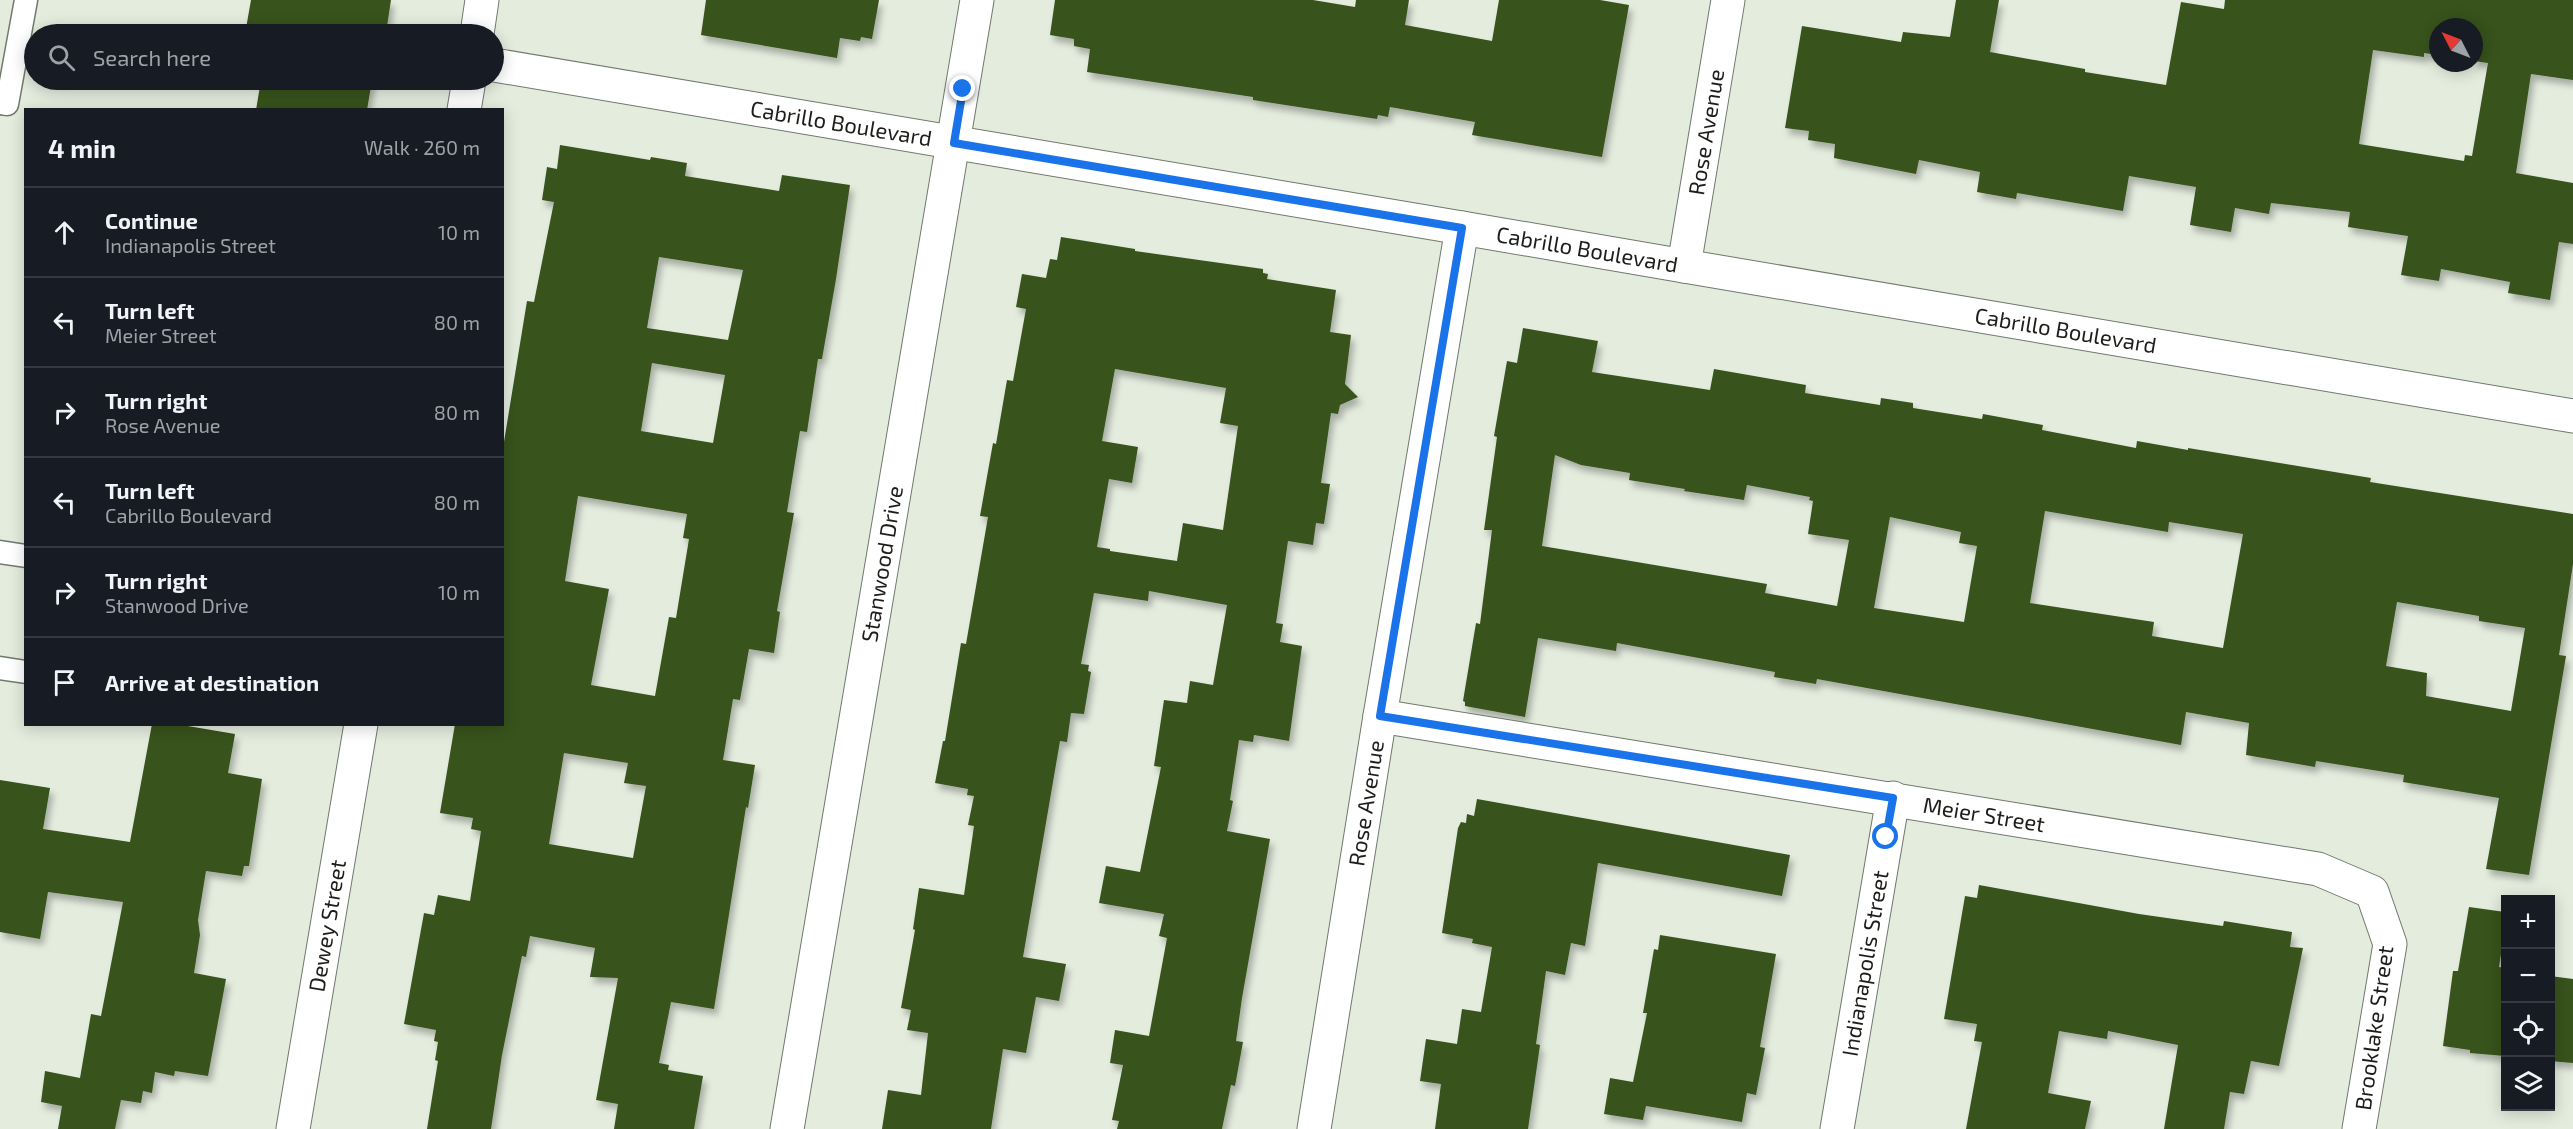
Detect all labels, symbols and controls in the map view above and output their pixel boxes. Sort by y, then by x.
north arrow [2429,18,2483,72]
search box [24,24,504,90]
icon: search [45,41,78,74]
text: Search here [93,44,211,70]
street label: Rose Avenue [1682,67,1728,197]
route end [949,75,975,101]
street label: Cabrillo Boulevard [748,94,934,151]
text: 4 min [48,132,116,163]
text: Walk · 260 m [364,135,480,159]
text: Continue [105,207,198,233]
icon: ahead [48,216,81,249]
text: 10 m [438,220,480,244]
street label: Cabrillo Boulevard [1494,220,1680,277]
text: Indianapolis Street [105,233,276,257]
text: Turn left [105,297,194,323]
street label: Cabrillo Boulevard [1973,301,2159,358]
icon: left [48,306,81,339]
text: 80 m [434,310,480,334]
text: Meier Street [105,323,217,347]
text: Turn right [105,387,207,413]
icon: right [48,396,81,429]
text: 80 m [434,400,480,424]
text: Rose Avenue [105,413,221,437]
text: Turn left [105,477,194,503]
street label: Stanwood Drive [855,484,907,644]
icon: left [48,486,81,519]
text: 80 m [434,490,480,514]
text: Cabrillo Boulevard [105,503,272,527]
text: Turn right [105,567,207,593]
icon: right [48,576,81,609]
text: 10 m [438,580,480,604]
text: Stanwood Drive [105,593,249,617]
icon: arrive [48,666,81,699]
text: Arrive at destination [105,669,319,695]
street label: Rose Avenue [1342,738,1388,868]
street label: Meier Street [1921,791,2047,836]
route start [1872,823,1898,849]
street label: Dewey Street [302,858,350,994]
street label: Indianapolis Street [1836,868,1893,1058]
map controls [2501,895,2555,1111]
button: + [2501,895,2555,949]
street label: Brooklake Street [2349,944,2397,1112]
button: − [2501,949,2555,1003]
button: locate [2501,1003,2555,1057]
button: layers [2501,1057,2555,1111]

